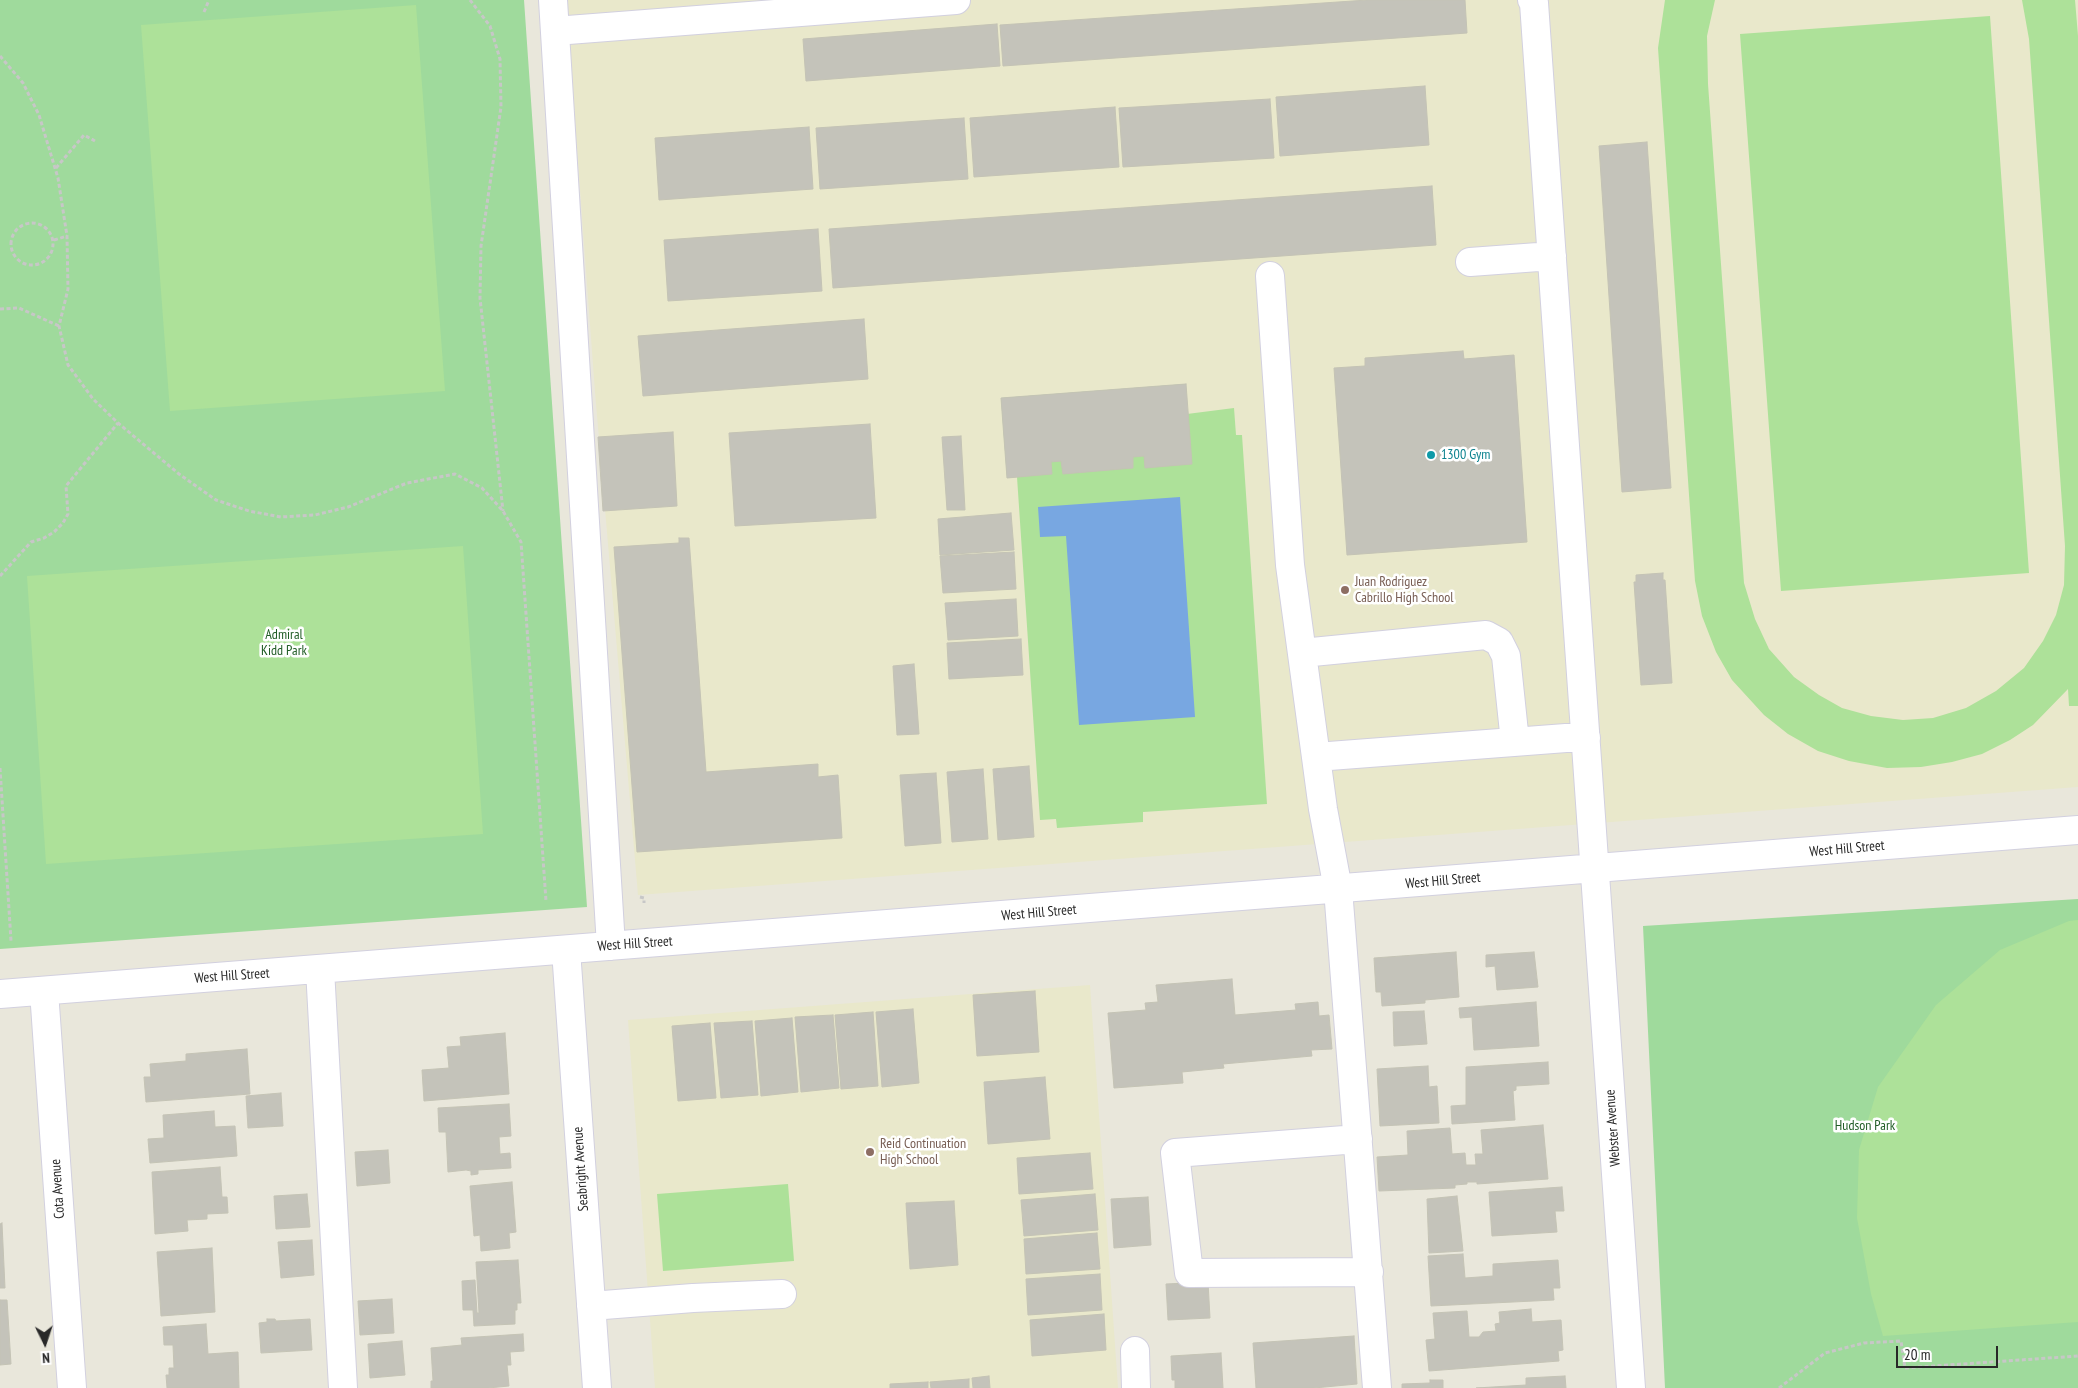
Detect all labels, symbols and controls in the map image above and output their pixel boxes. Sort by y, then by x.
place label: 1300 Gym [1441,447,1490,463]
marker: 1300 Gym [1425,449,1437,461]
place label: Juan Rodriguez Cabrillo High School [1355,574,1454,606]
marker: Juan Rodriguez Cabrillo High School [1339,584,1351,596]
park label: Admiral Kidd Park [261,627,307,660]
street label: West Hill Street [1809,837,1885,861]
street label: West Hill Street [1405,869,1481,893]
street label: West Hill Street [1001,901,1077,925]
street label: West Hill Street [597,933,673,955]
street label: West Hill Street [194,965,270,987]
street label: Webster Avenue [1602,1089,1624,1167]
park label: Hudson Park [1835,1118,1895,1134]
street label: Seabright Avenue [570,1126,592,1212]
place label: Reid Continuation High School [880,1136,966,1168]
marker: Reid Continuation High School [864,1146,876,1158]
street label: Cota Avenue [48,1159,68,1219]
north arrow [20,1318,70,1368]
scale bar [1898,1336,2000,1368]
text: 20 m [1904,1345,1930,1364]
text: N [42,1349,50,1367]

